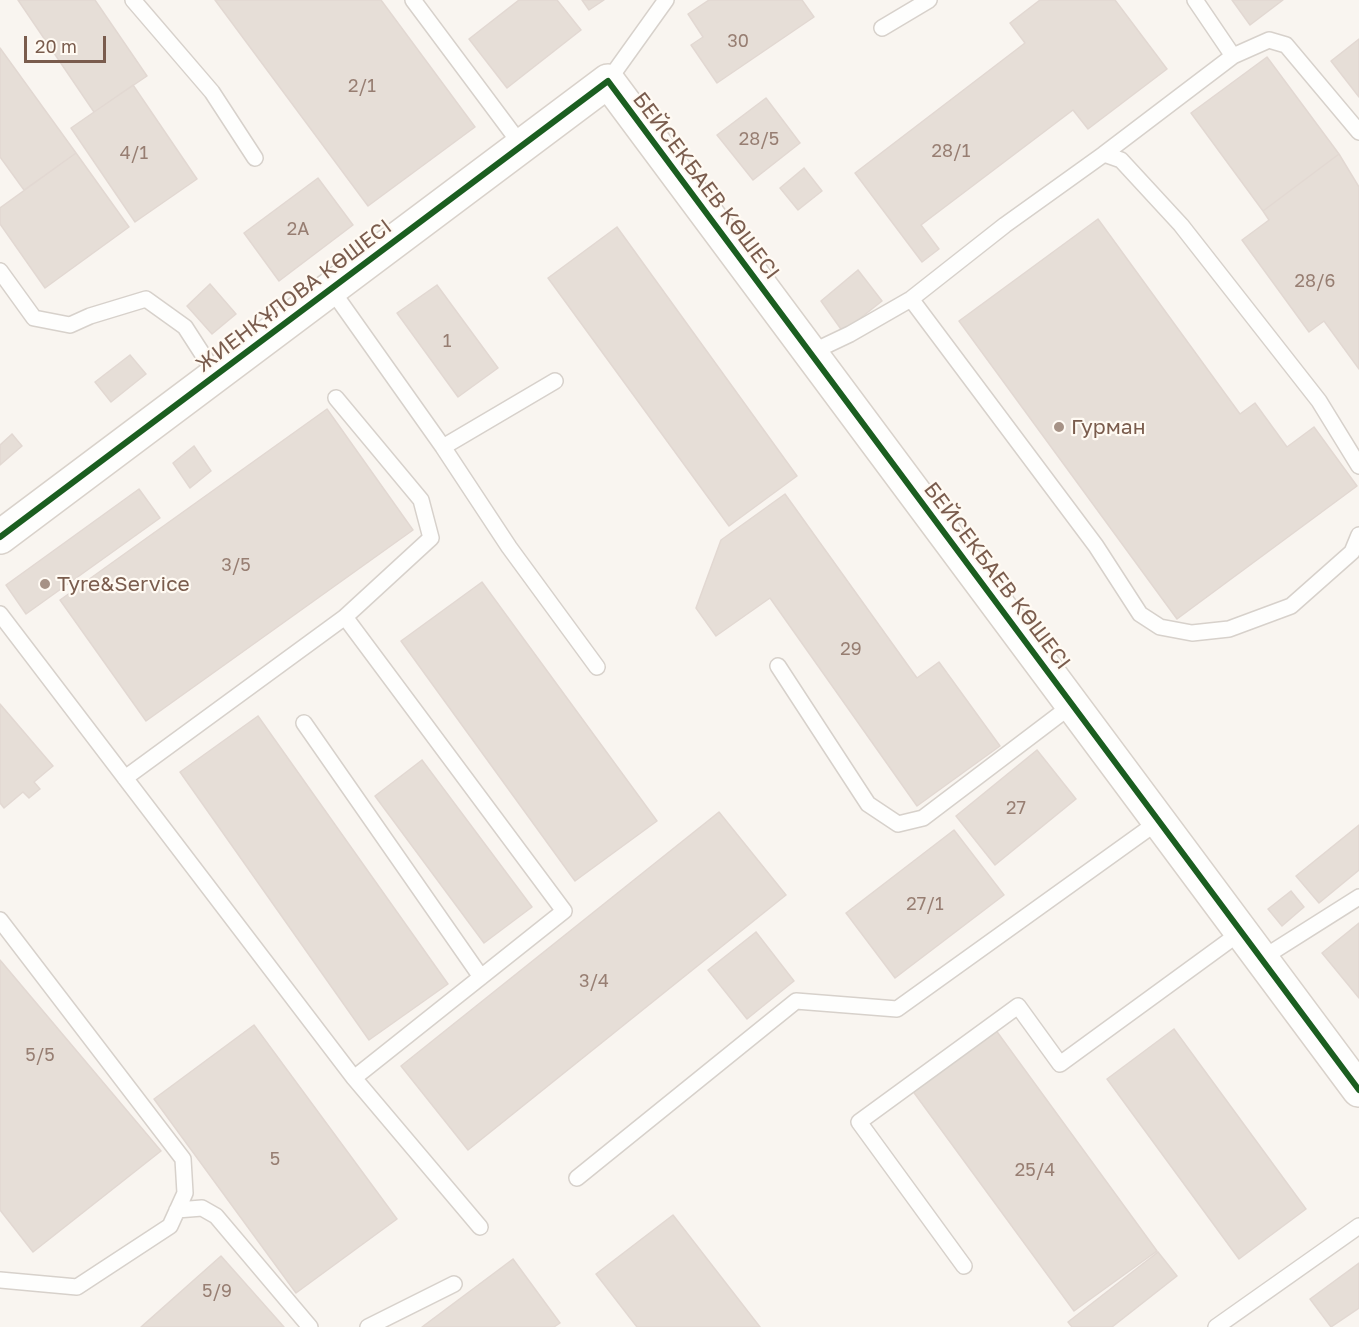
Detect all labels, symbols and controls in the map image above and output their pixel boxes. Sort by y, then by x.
scale bar [27,24,110,62]
house number: 30 [727,30,749,52]
text: 20 m [35,35,77,57]
house number: 2/1 [348,75,376,97]
street label: БЕЙСЕКБАЕВ КӨШЕСІ [627,87,785,285]
house number: 28/5 [739,128,779,150]
house number: 28/1 [932,140,970,162]
house number: 4/1 [120,142,148,164]
street label: ЖИЕНҚҰЛОВА КӨШЕСІ [191,214,397,378]
house number: 2А [287,218,309,240]
house number: 28/6 [1295,270,1335,292]
house number: 1 [443,330,451,352]
place label: Гурман [1071,414,1146,440]
marker: Гурман [1052,420,1066,434]
street label: БЕЙСЕКБАЕВ КӨШЕСІ [918,477,1076,675]
house number: 3/5 [221,554,251,576]
place label: Tyre&Service [57,571,190,597]
marker: Tyre&Service [38,577,52,591]
house number: 29 [840,638,862,660]
house number: 27 [1006,797,1026,819]
house number: 27/1 [906,893,944,915]
house number: 3/4 [579,970,609,992]
house number: 5/5 [25,1044,55,1066]
house number: 5 [270,1148,280,1170]
house number: 25/4 [1015,1159,1055,1181]
house number: 5/9 [202,1280,232,1302]

